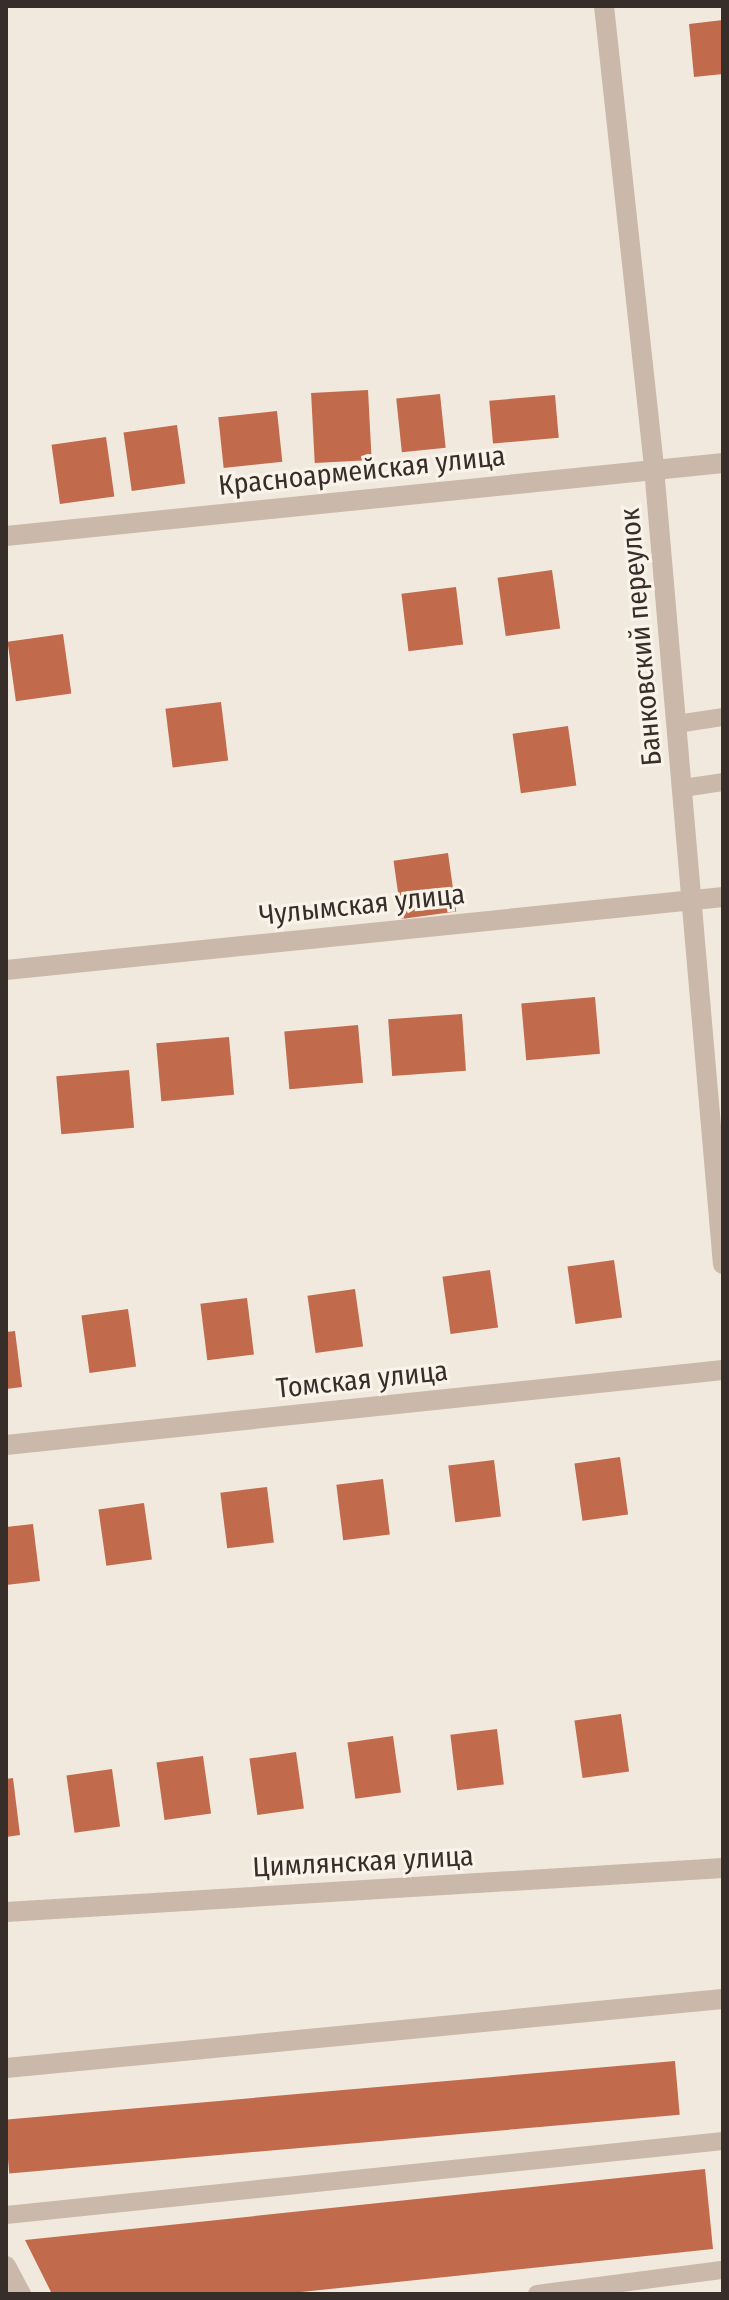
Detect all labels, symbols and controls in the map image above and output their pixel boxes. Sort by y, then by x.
street label: Красноармейская улица [217,439,507,503]
street label: Банковский переулок [613,507,669,767]
street label: Чулымская улица [258,877,466,933]
street label: Томская улица [275,1354,449,1406]
street label: Цимлянская улица [252,1839,474,1885]

